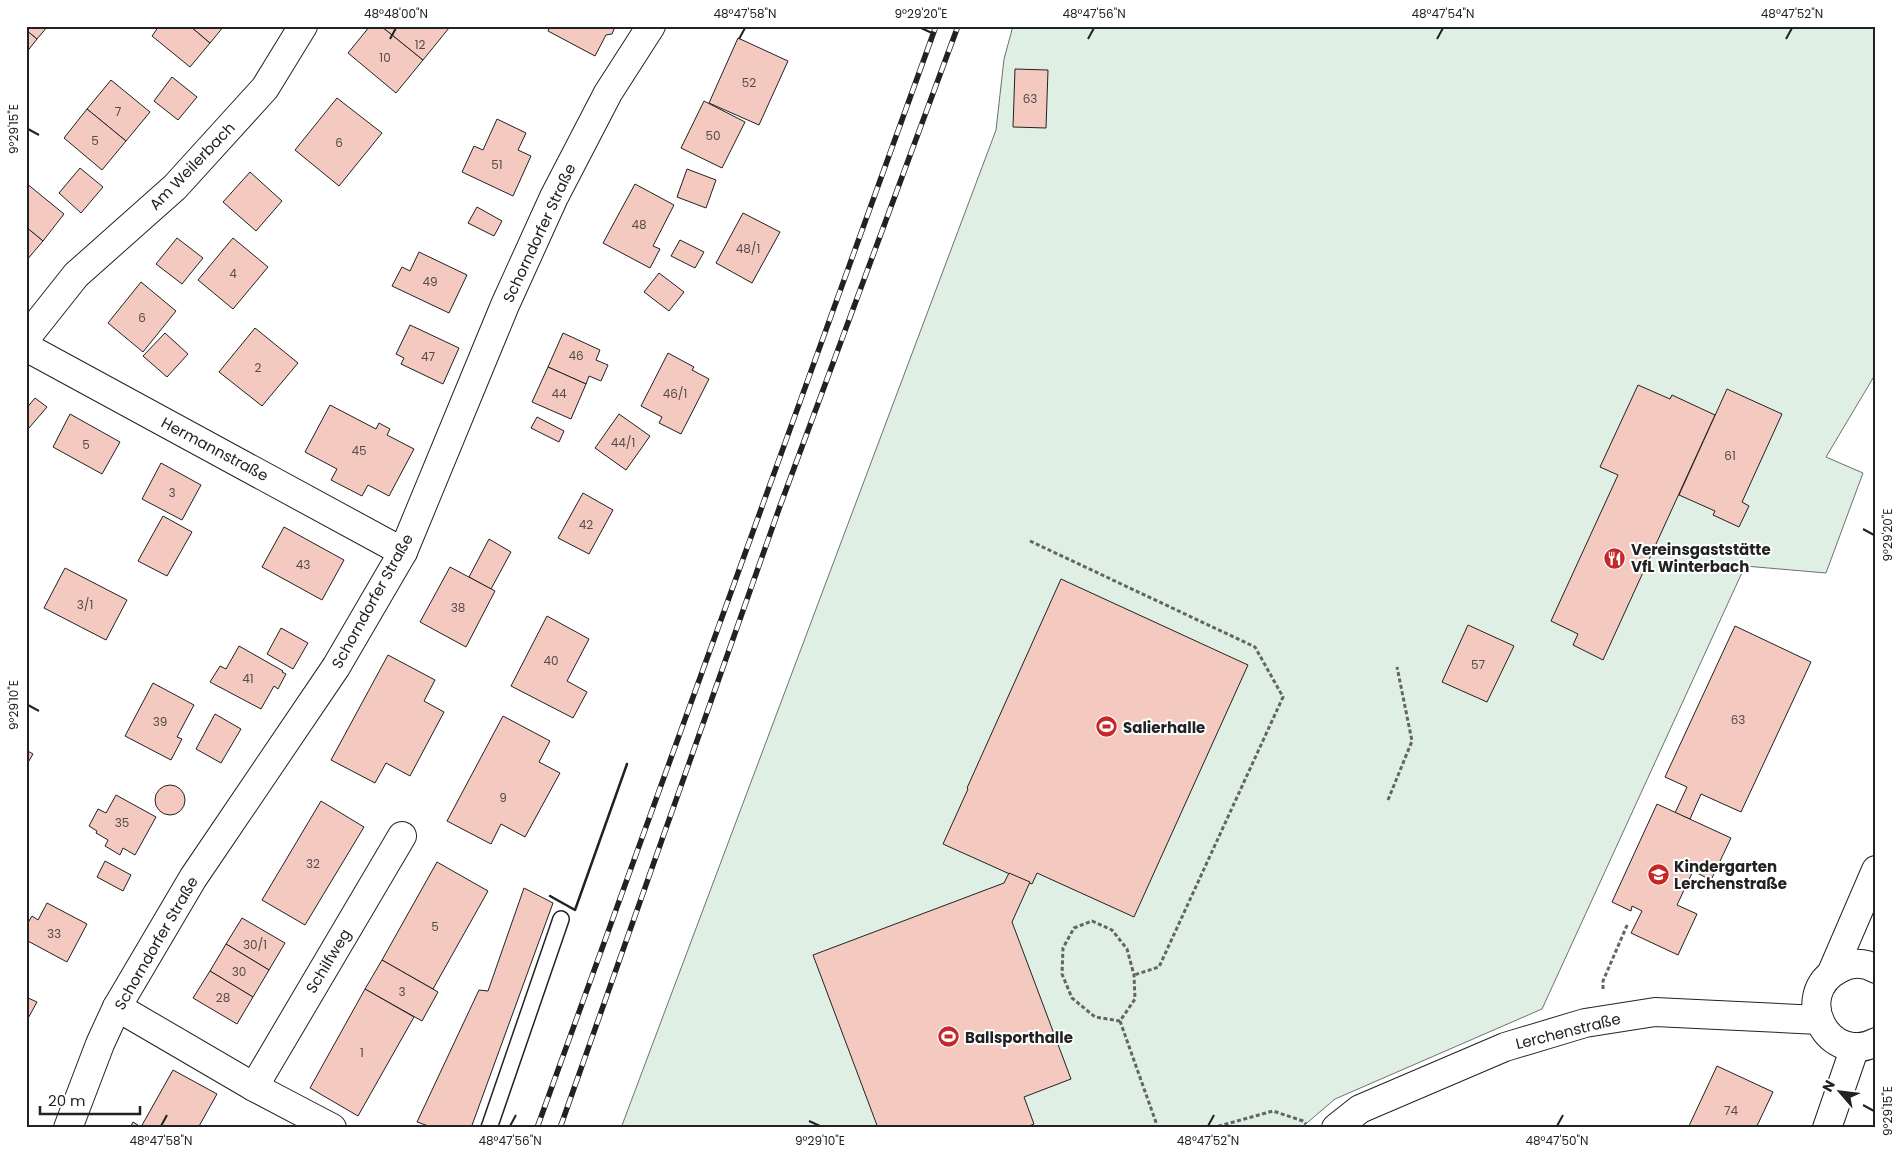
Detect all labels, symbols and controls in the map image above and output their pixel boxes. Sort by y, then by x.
text: 48°48'00"N [364,5,428,22]
text: 48°47'58"N [713,5,777,22]
text: 9°29'20"E [895,5,947,22]
text: 48°47'56"N [1062,5,1126,22]
text: 48°47'54"N [1411,5,1475,22]
text: 48°47'52"N [1761,5,1823,22]
house number: 12 [415,36,425,53]
house number: 10 [379,49,391,66]
house number: 52 [742,74,756,91]
house number: 63 [1023,90,1037,107]
house number: 7 [115,103,122,120]
text: 9°29'15"E [5,104,22,154]
street label: Am Weilerbach [145,117,239,215]
house number: 50 [705,127,721,144]
house number: 5 [91,132,99,149]
house number: 6 [335,134,343,151]
house number: 51 [491,156,503,173]
street label: Schorndorfer Straße [498,160,580,306]
house number: 48 [631,216,647,233]
house number: 48/1 [736,240,760,257]
house number: 4 [229,265,237,282]
house number: 49 [422,273,438,290]
house number: 6 [138,309,146,326]
house number: 46 [568,347,584,364]
house number: 47 [421,348,435,365]
house number: 2 [255,359,262,376]
house number: 44 [551,385,567,402]
house number: 46/1 [663,385,687,402]
street label: Hermannstraße [158,412,272,486]
house number: 44/1 [611,434,635,451]
house number: 5 [82,436,90,453]
house number: 45 [351,442,367,459]
house number: 61 [1724,447,1736,464]
house number: 3 [168,484,176,501]
text: 9°29'20"E [1879,509,1896,561]
house number: 42 [579,516,593,533]
street label: Schorndorfer Straße [326,530,418,672]
place label: Vereinsgaststätte VfL Winterbach [1631,539,1771,577]
restaurant icon: Vereinsgaststätte VfL Winterbach [1603,546,1627,570]
house number: 43 [296,556,310,573]
house number: 3/1 [77,596,93,613]
house number: 38 [451,599,465,616]
house number: 40 [543,652,559,669]
house number: 57 [1471,656,1485,673]
house number: 41 [242,670,254,687]
text: 9°29'10"E [5,680,22,730]
house number: 63 [1731,711,1745,728]
house number: 39 [153,713,167,730]
sports icon: Salierhalle [1095,715,1119,739]
place label: Salierhalle [1123,717,1205,738]
house number: 9 [499,789,507,806]
house number: 35 [115,814,129,831]
house number: 32 [306,855,320,872]
place label: Kindergarten Lerchenstraße [1674,856,1787,894]
school or university icon: Kindergarten Lerchenstraße [1646,863,1670,887]
street label: Schorndorfer Straße [109,872,203,1014]
house number: 5 [431,918,439,935]
house number: 33 [47,925,61,942]
street label: Schilfweg [301,925,355,997]
house number: 30/1 [243,936,267,953]
house number: 30 [232,963,246,980]
house number: 3 [398,983,406,1000]
house number: 28 [216,989,230,1006]
street label: Lerchenstraße [1513,1008,1623,1054]
sports icon: Ballsporthalle [937,1025,961,1049]
place label: Ballsporthalle [965,1027,1073,1048]
house number: 1 [360,1044,364,1061]
north arrow [1814,1066,1864,1116]
text: N [1817,1077,1840,1095]
scale bar [40,1084,140,1116]
text: 9°29'15"E [1879,1086,1896,1136]
text: 20 m [48,1090,86,1111]
house number: 74 [1724,1102,1738,1119]
text: 48°47'58"N [129,1132,193,1149]
text: 48°47'56"N [478,1132,542,1149]
text: 9°29'10"E [795,1132,845,1149]
text: 48°47'52"N [1177,1132,1239,1149]
text: 48°47'50"N [1525,1132,1589,1149]

